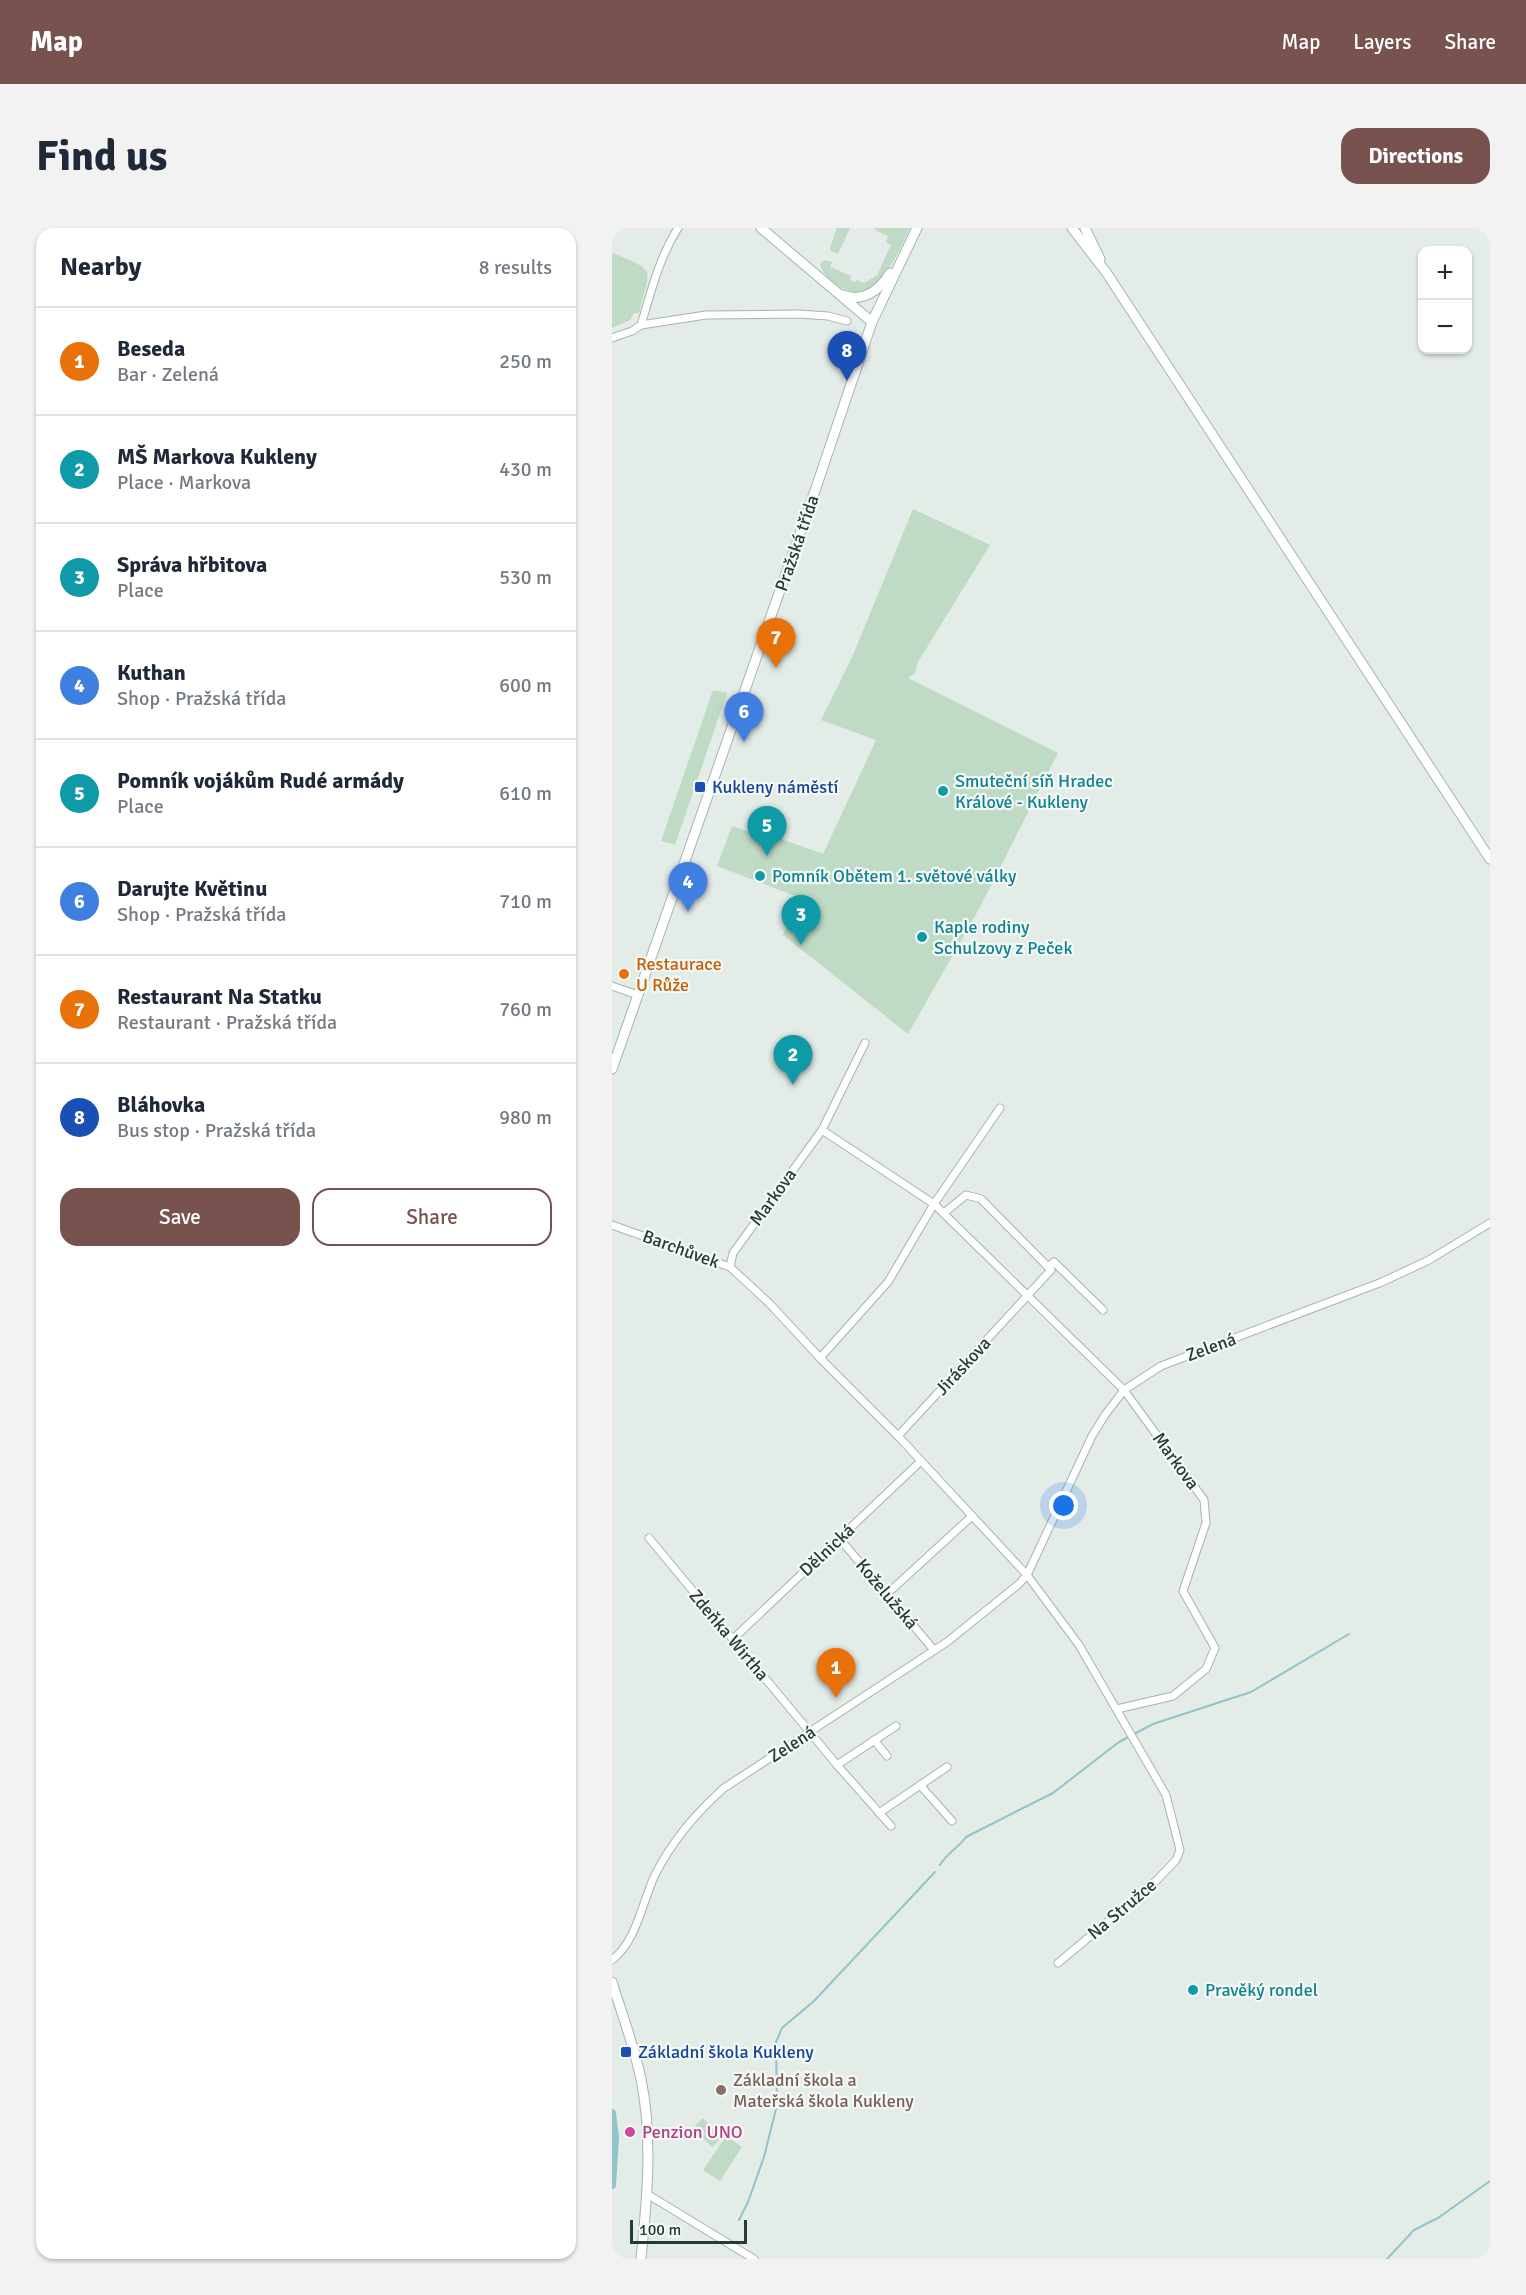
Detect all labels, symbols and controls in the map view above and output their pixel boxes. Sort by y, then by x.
text: Map [30,25,83,59]
text: Map [1282,29,1320,55]
text: Layers [1353,29,1411,55]
text: Share [1444,29,1496,55]
button: Directions [1341,128,1490,184]
text: Find us [36,131,167,182]
map controls [1418,246,1472,354]
button: + [1418,246,1472,300]
text: Nearby [60,251,141,283]
text: 8 results [479,255,552,280]
button: − [1418,300,1472,354]
pin: 8 [828,332,866,381]
text: Beseda [117,335,185,362]
text: 1 [74,349,85,374]
text: 250 m [499,349,552,374]
text: Bar · Zelená [117,362,219,387]
text: MŠ Markova Kukleny [117,443,317,470]
text: 2 [74,457,85,482]
text: 430 m [499,457,552,482]
text: Place · Markova [117,470,251,495]
street label: Pražská třída [770,492,824,594]
text: Správa hřbitova [117,551,267,578]
text: 3 [74,565,85,590]
text: 530 m [499,565,552,590]
text: Place [117,578,164,603]
pin: 7 [756,618,796,668]
text: Kuthan [117,659,186,686]
text: 4 [74,673,85,698]
text: 600 m [499,673,552,698]
text: Shop · Pražská třída [117,686,286,711]
pin: 6 [724,692,764,742]
text: Pomník vojákům Rudé armády [117,767,404,794]
place label: Smuteční síň Hradec Králové - Kukleny [955,770,1113,813]
place label: Kukleny náměstí [712,776,839,798]
marker: Kukleny náměstí [693,780,707,794]
text: 5 [74,781,85,806]
text: 610 m [499,781,552,806]
marker: Smuteční síň Hradec Králové - Kukleny [936,784,950,798]
text: Place [117,794,164,819]
pin: 5 [748,806,786,856]
pin: 4 [668,862,708,912]
place label: Pomník Obětem 1. světové války [772,865,1017,887]
marker: Pomník Obětem 1. světové války [753,869,767,883]
text: Darujte Květinu [117,875,267,902]
text: 6 [74,889,85,914]
text: 710 m [499,889,552,914]
pin: 3 [782,896,820,945]
text: Shop · Pražská třída [117,902,286,927]
place label: Kaple rodiny Schulzovy z Peček [934,916,1072,959]
marker: Kaple rodiny Schulzovy z Peček [915,930,929,944]
place label: Restaurace U Růže [636,953,722,996]
marker: Restaurace U Růže [617,967,631,981]
text: Restaurant Na Statku [117,983,322,1010]
text: 7 [74,997,85,1022]
text: 760 m [499,997,552,1022]
text: Restaurant · Pražská třída [117,1010,337,1035]
pin: 2 [774,1036,813,1085]
text: Bláhovka [117,1091,205,1118]
text: 8 [74,1105,85,1130]
text: 980 m [499,1105,552,1130]
text: Bus stop · Pražská třída [117,1118,316,1143]
street label: Markova [745,1164,801,1230]
button: Save [60,1188,300,1246]
button: Share [312,1188,552,1246]
street label: Barchůvek [639,1225,723,1273]
street label: Zelená [1183,1328,1239,1366]
street label: Jiráskova [931,1332,995,1400]
street label: Markova [1148,1428,1204,1494]
your location [1049,1491,1078,1520]
street label: Dělnická [795,1519,859,1581]
street label: Koželužská [851,1554,923,1634]
street label: Zdeňka Wirtha [684,1585,774,1685]
pin: 1 [816,1648,856,1698]
street label: Zelená [764,1721,820,1767]
street label: Na Stružce [1083,1874,1161,1944]
place label: Pravěký rondel [1205,1979,1318,2001]
marker: Pravěký rondel [1186,1983,1200,1997]
place label: Základní škola Kukleny [638,2041,814,2063]
marker: Základní škola Kukleny [619,2045,633,2059]
place label: Základní škola a Mateřská škola Kukleny [733,2069,914,2112]
marker: Základní škola a Mateřská škola Kukleny [714,2083,728,2097]
place label: Penzion UNO [642,2121,743,2143]
marker: Penzion UNO [623,2125,637,2139]
scale bar [630,2217,747,2244]
text: 100 m [639,2220,681,2240]

